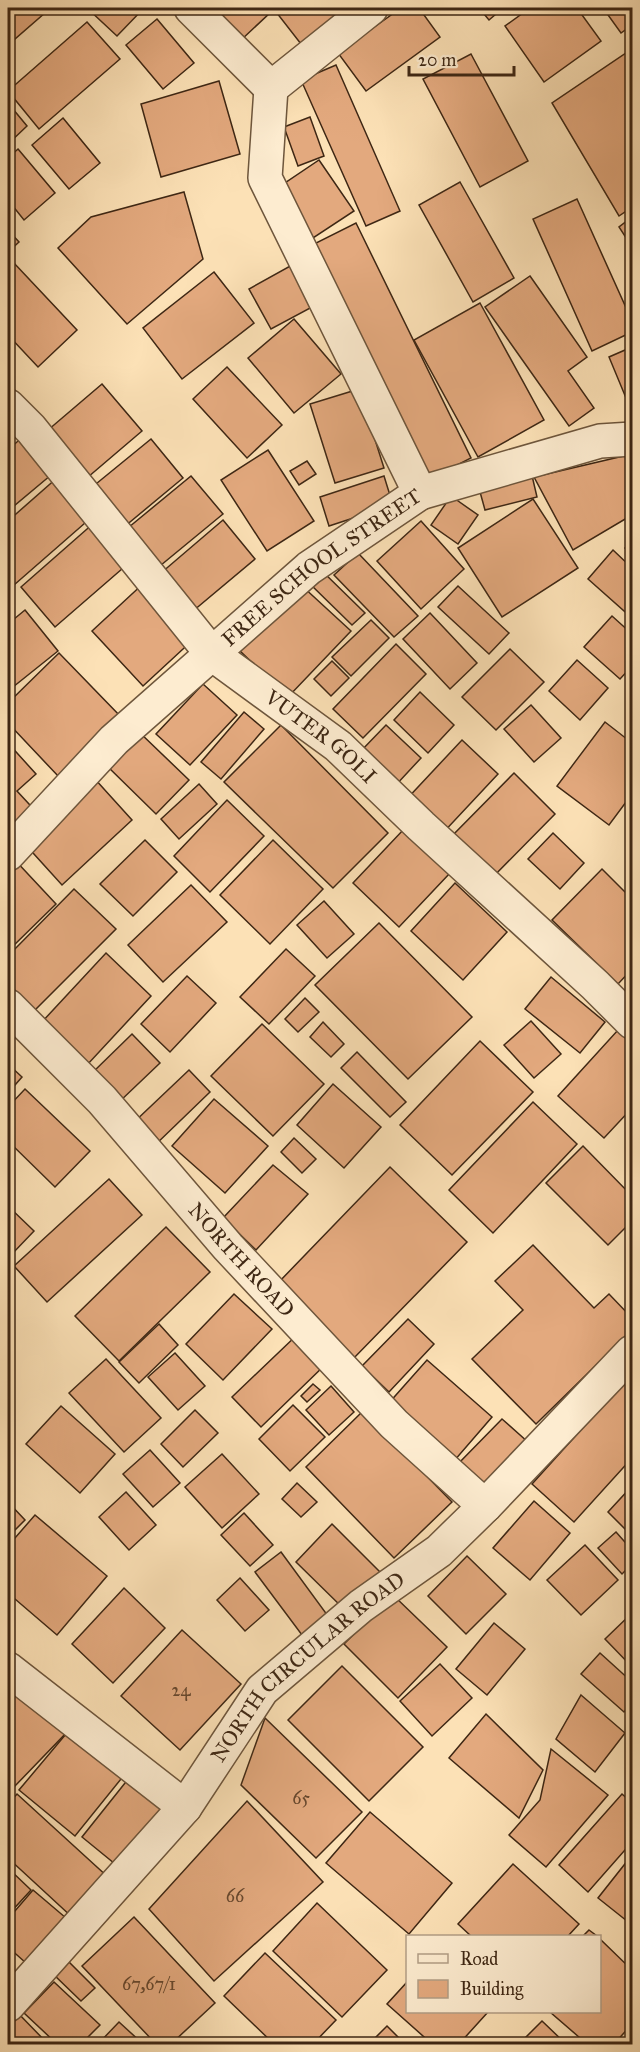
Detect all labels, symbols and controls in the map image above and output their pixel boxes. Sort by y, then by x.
scale bar [409,39,514,77]
text: 20 m [418,49,456,71]
street label: FREE SCHOOL STREET [216,483,426,652]
street label: VUTER GOLI [259,684,382,789]
street label: NORTH ROAD [183,1197,300,1323]
street label: NORTH CIRCULAR ROAD [205,1566,410,1767]
house number: 24 [172,1679,191,1701]
house number: 65 [292,1787,310,1809]
house number: 66 [226,1885,245,1907]
legend [406,1935,601,2013]
text: Road [460,1948,498,1970]
house number: 67,67/1 [122,1973,176,1995]
text: Building [460,1978,524,2001]

